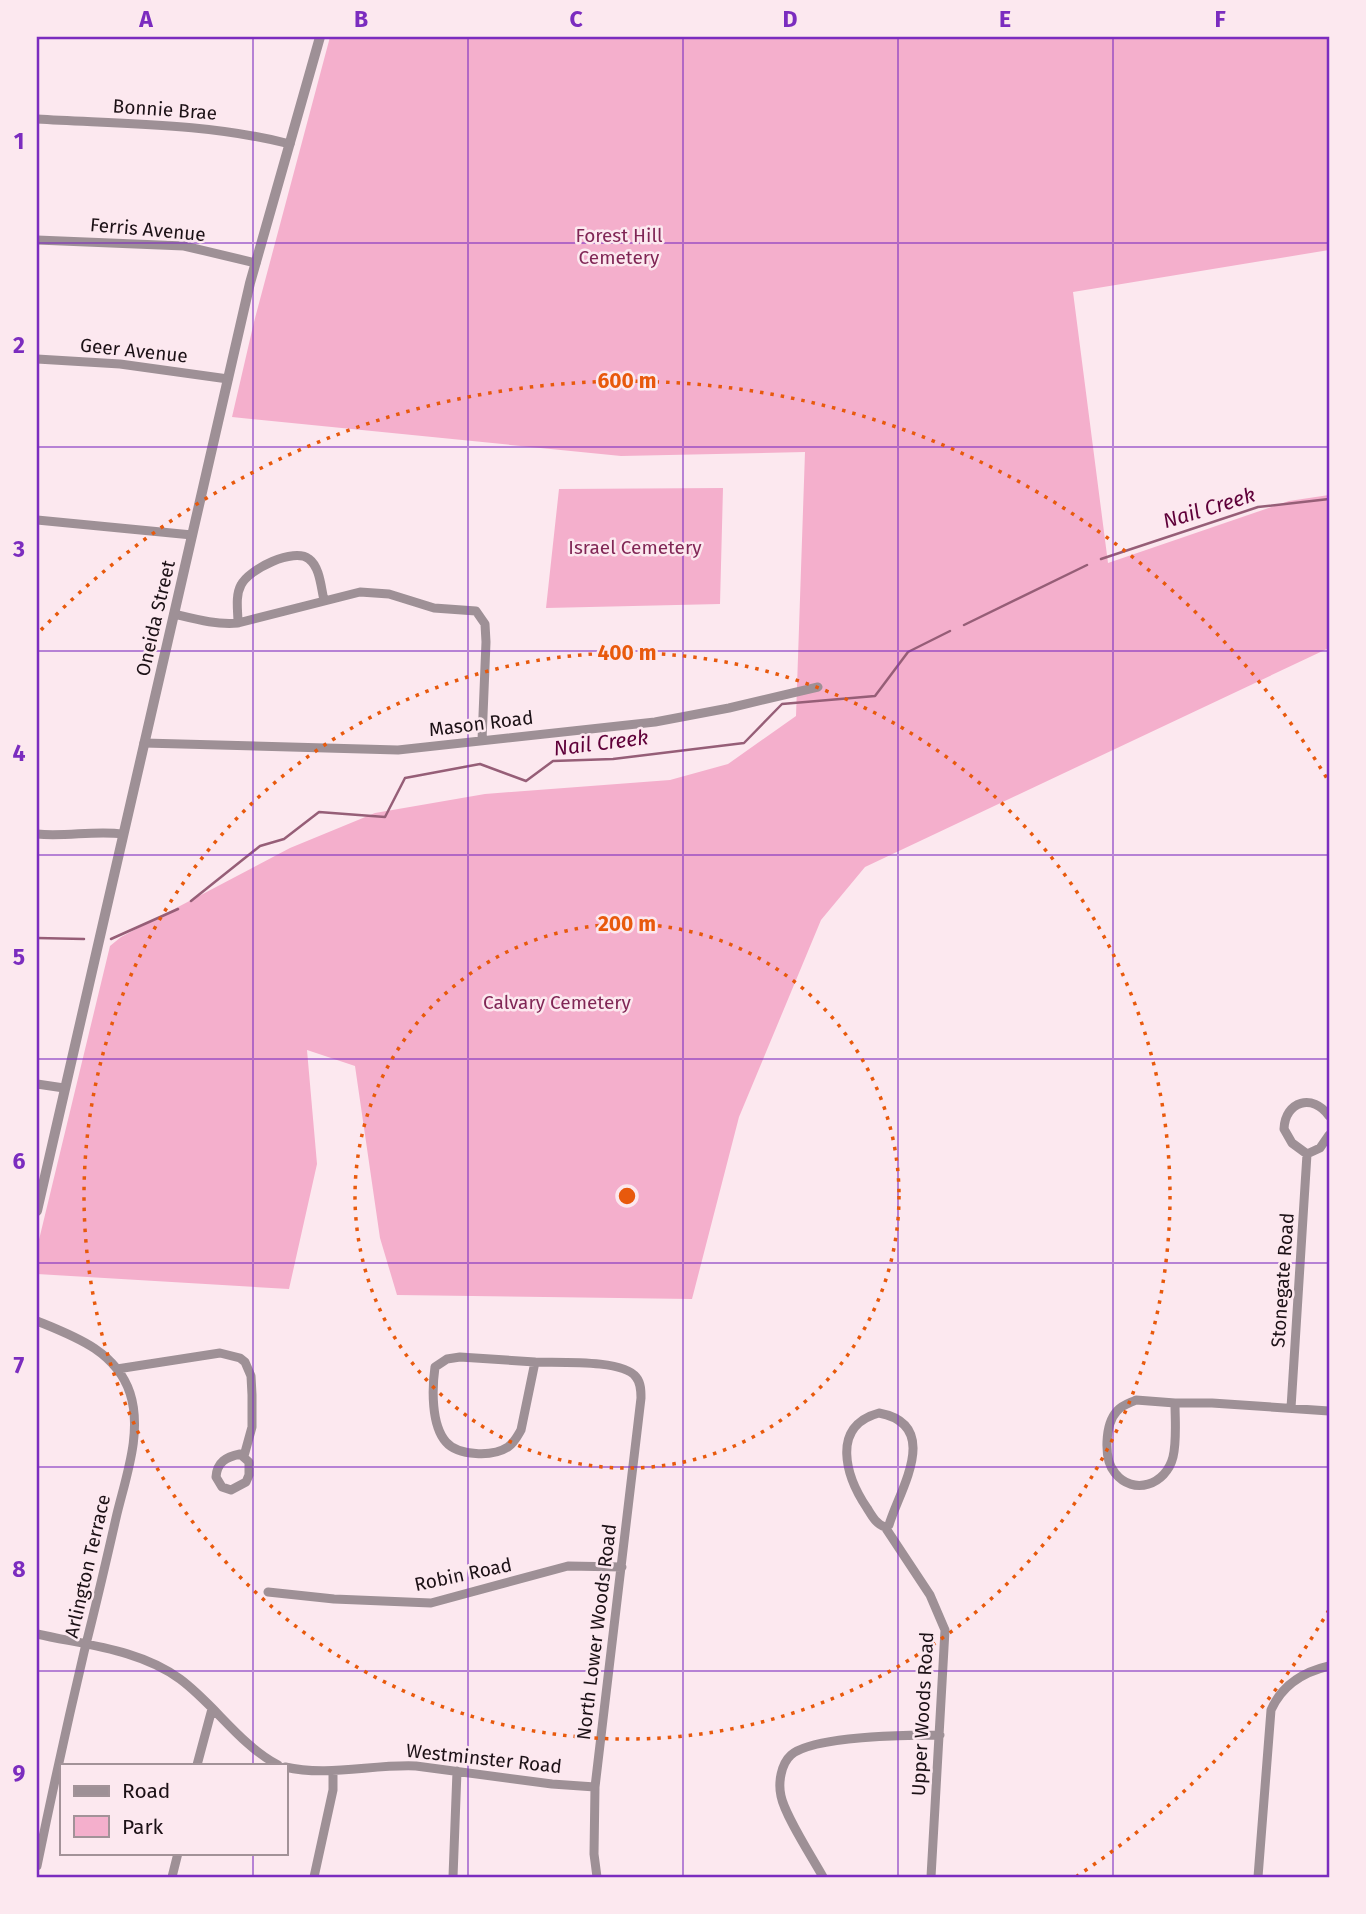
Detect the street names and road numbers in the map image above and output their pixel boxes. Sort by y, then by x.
street label: Bonnie Brae [112,94,218,125]
street label: Ferris Avenue [89,213,207,246]
street label: Geer Avenue [79,333,189,368]
street label: Oneida Street [131,558,180,678]
street label: Mason Road [428,706,535,741]
street label: Stonegate Road [1266,1212,1299,1348]
street label: Arlington Terrace [60,1492,115,1640]
street label: North Lower Woods Road [572,1523,621,1741]
street label: Robin Road [412,1553,514,1596]
street label: Upper Woods Road [907,1631,938,1797]
street label: Westminster Road [405,1739,563,1778]

